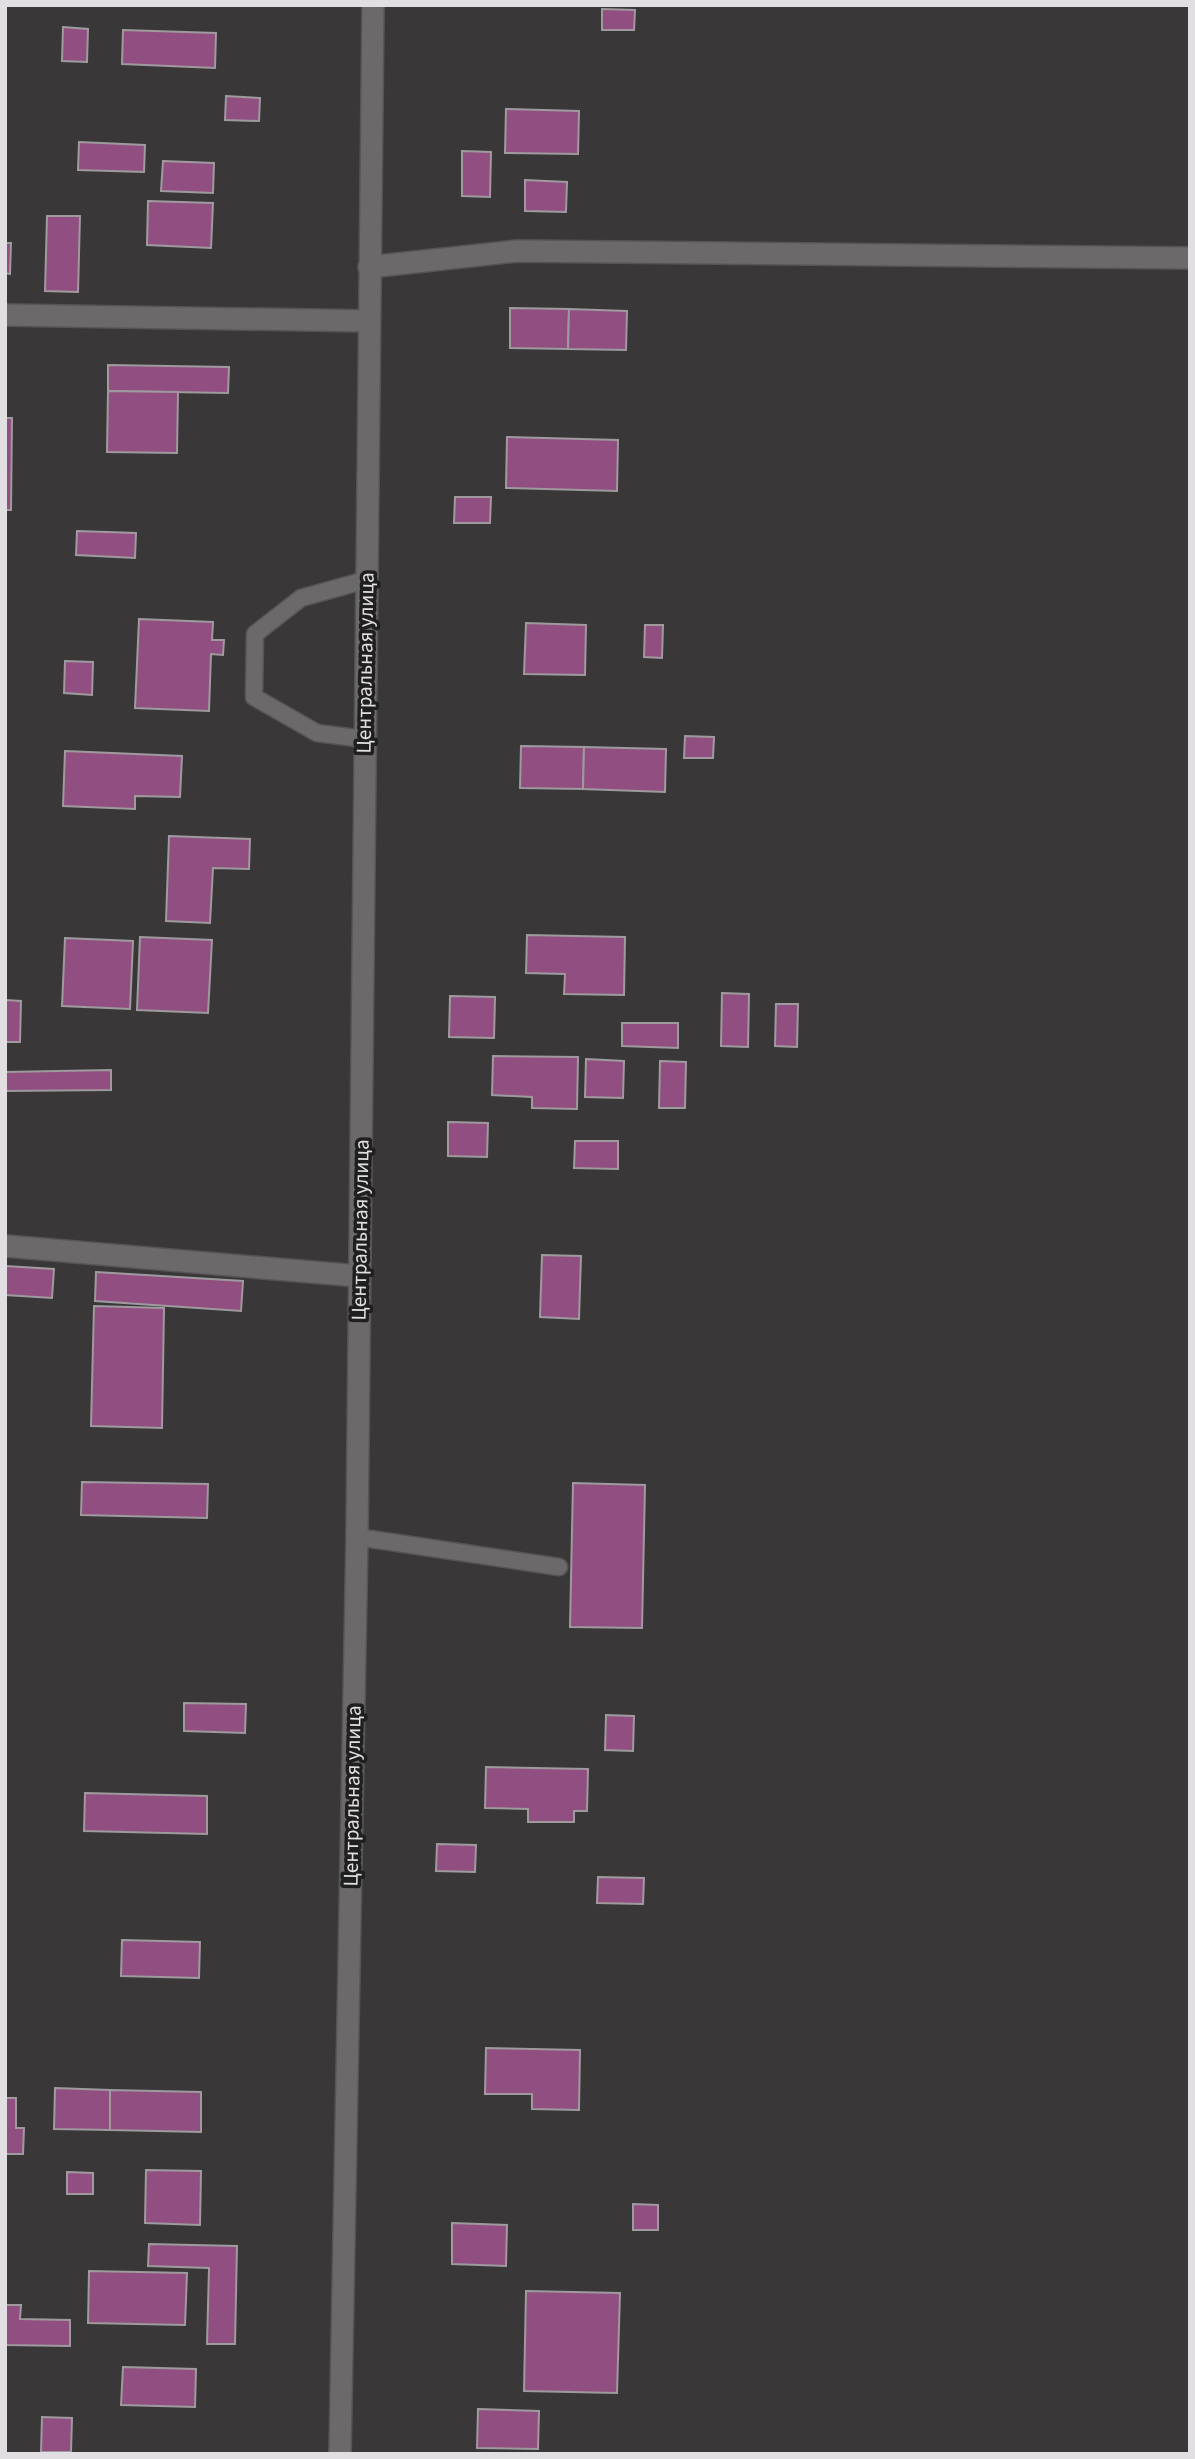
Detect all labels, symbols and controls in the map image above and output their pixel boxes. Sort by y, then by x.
street label: Центральная улица [348,572,382,754]
street label: Центральная улица [343,1139,377,1321]
street label: Центральная улица [335,1705,369,1887]

